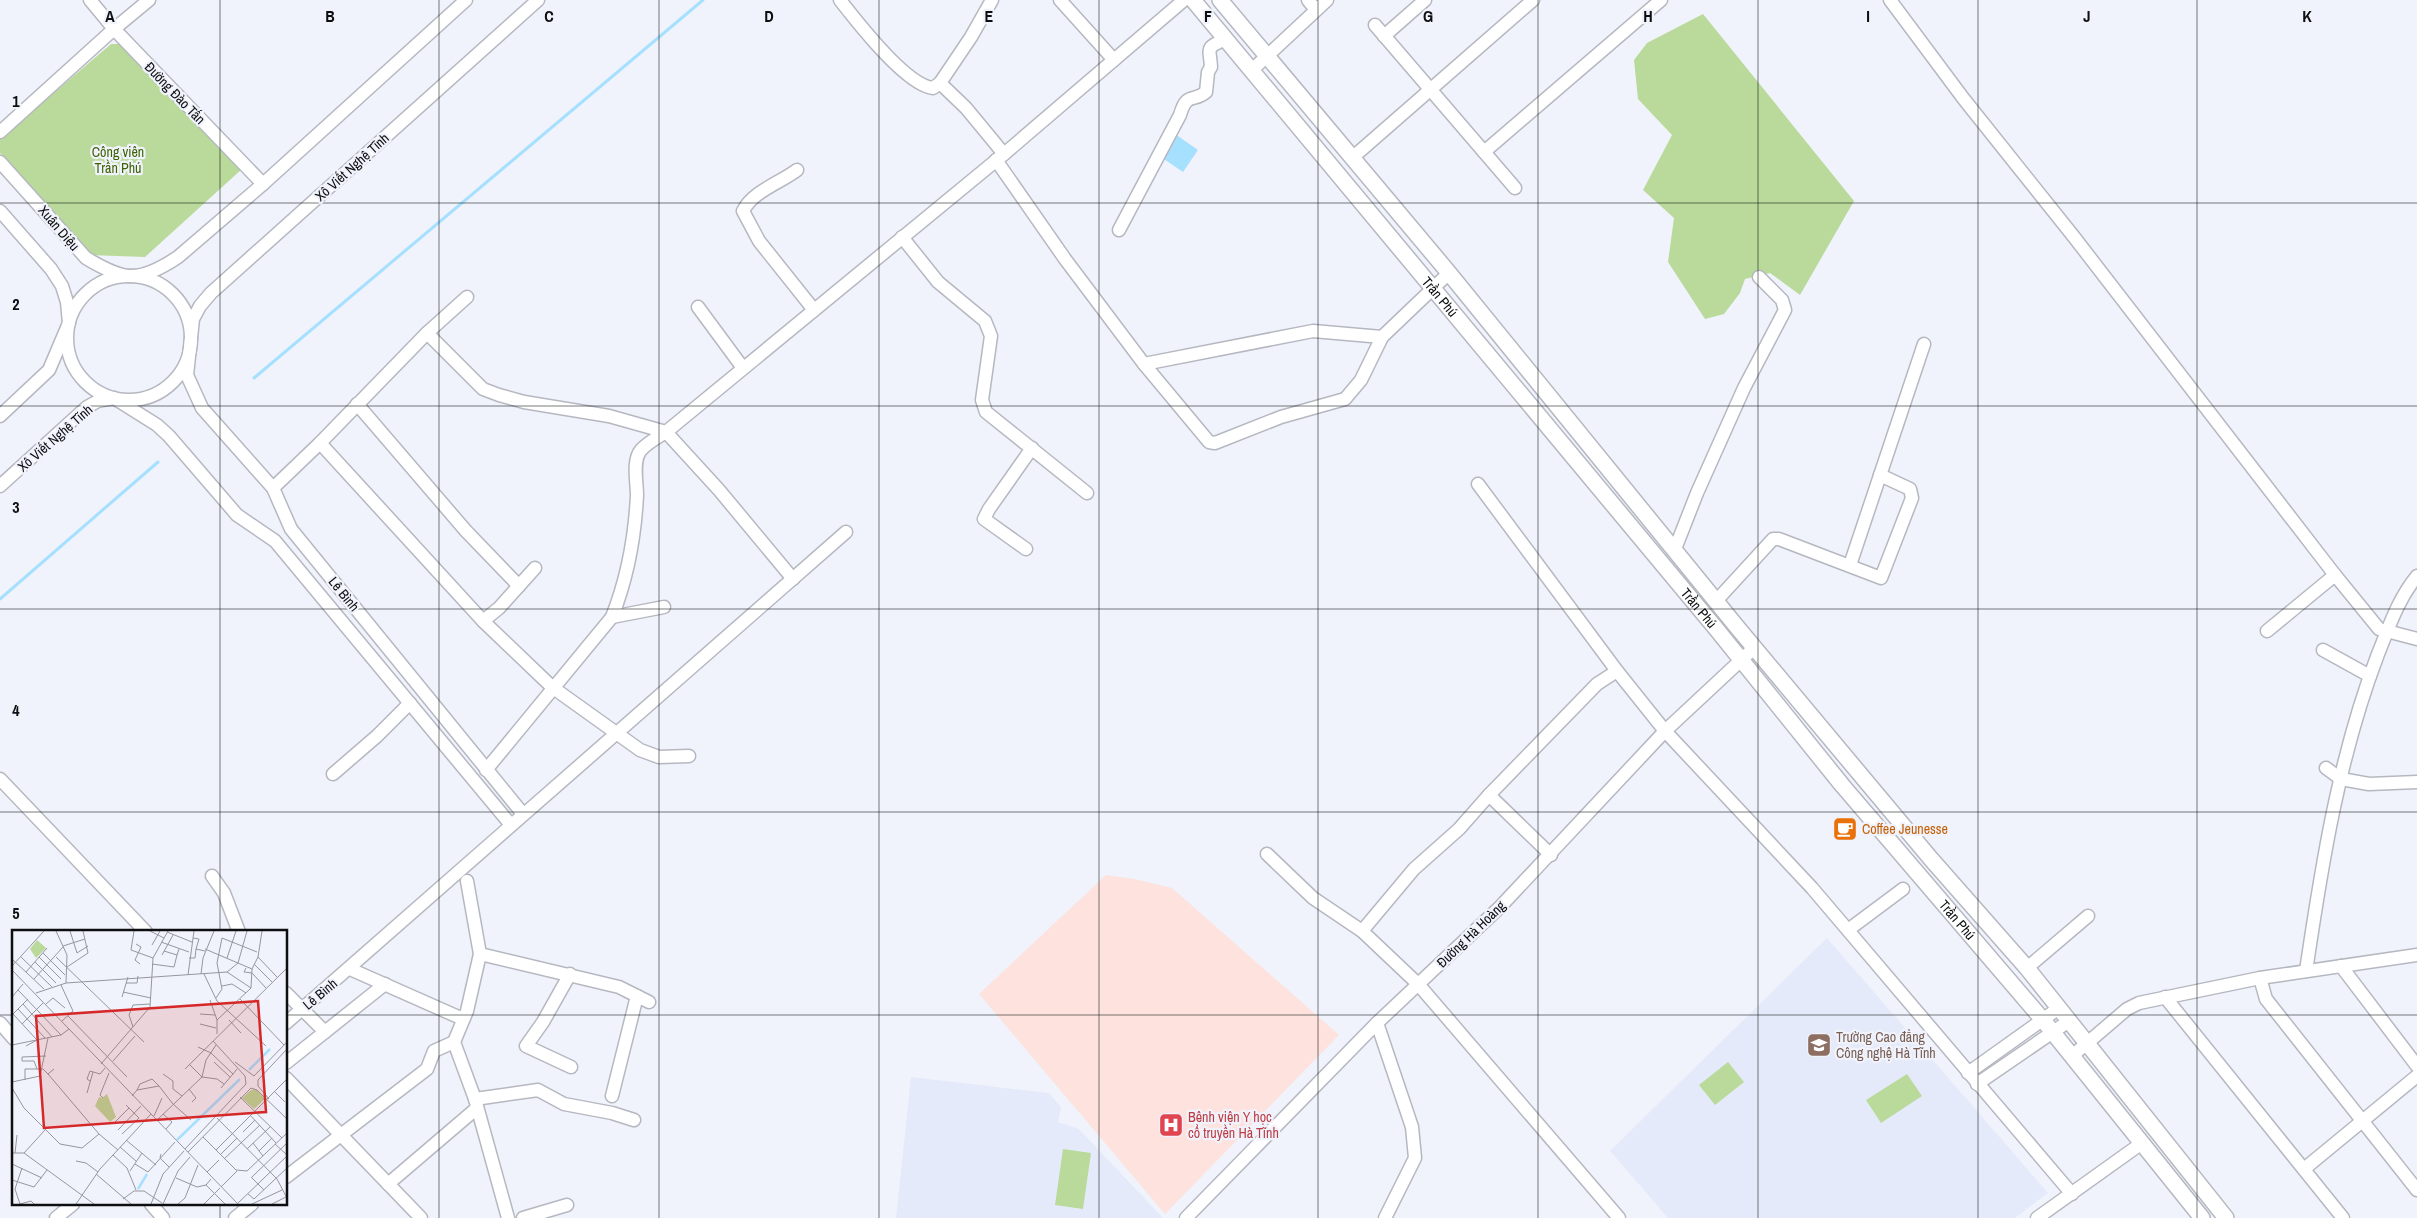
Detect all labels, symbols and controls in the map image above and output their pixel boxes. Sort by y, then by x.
text: A [105,5,115,27]
text: B [325,5,335,27]
text: C [544,5,554,27]
text: D [764,5,774,27]
text: E [985,5,994,27]
text: F [1204,5,1212,27]
text: G [1423,5,1433,27]
text: H [1643,5,1653,27]
text: I [1866,5,1870,27]
text: J [2083,5,2091,27]
text: K [2302,5,2312,27]
street label: Đường Đào Tấn [141,58,209,128]
text: 1 [12,90,20,112]
street label: Xô Viết Nghệ Tĩnh [311,129,393,205]
park label: Công viên Trần Phú [92,143,144,177]
street label: Xuân Diệu [34,202,84,254]
street label: Trần Phú [1418,273,1462,320]
text: 2 [12,293,20,315]
street label: Xô Viết Nghệ Tĩnh [14,401,96,475]
text: 3 [12,496,20,518]
street label: Lê Bình [325,573,363,615]
street label: Trần Phú [1677,584,1721,632]
text: 4 [12,699,20,721]
cafe icon: Coffee Jeunesse [1832,816,1858,842]
place label: Coffee Jeunesse [1862,820,1948,838]
street label: Đường Hà Hoàng [1433,896,1510,971]
street label: Trần Phú [1935,896,1979,944]
text: 5 [12,902,20,924]
inset map [12,930,288,1206]
street label: Lê Bình [299,974,341,1014]
place label: Trường Cao đẳng Công nghệ Hà Tĩnh [1836,1028,1936,1062]
school or university icon: Trường Cao đẳng Công nghệ Hà Tĩnh [1806,1032,1832,1058]
place label: Bệnh viện Y học cổ truyền Hà Tĩnh [1188,1108,1279,1142]
hospital icon: Bệnh viện Y học cổ truyền Hà Tĩnh [1158,1112,1184,1138]

